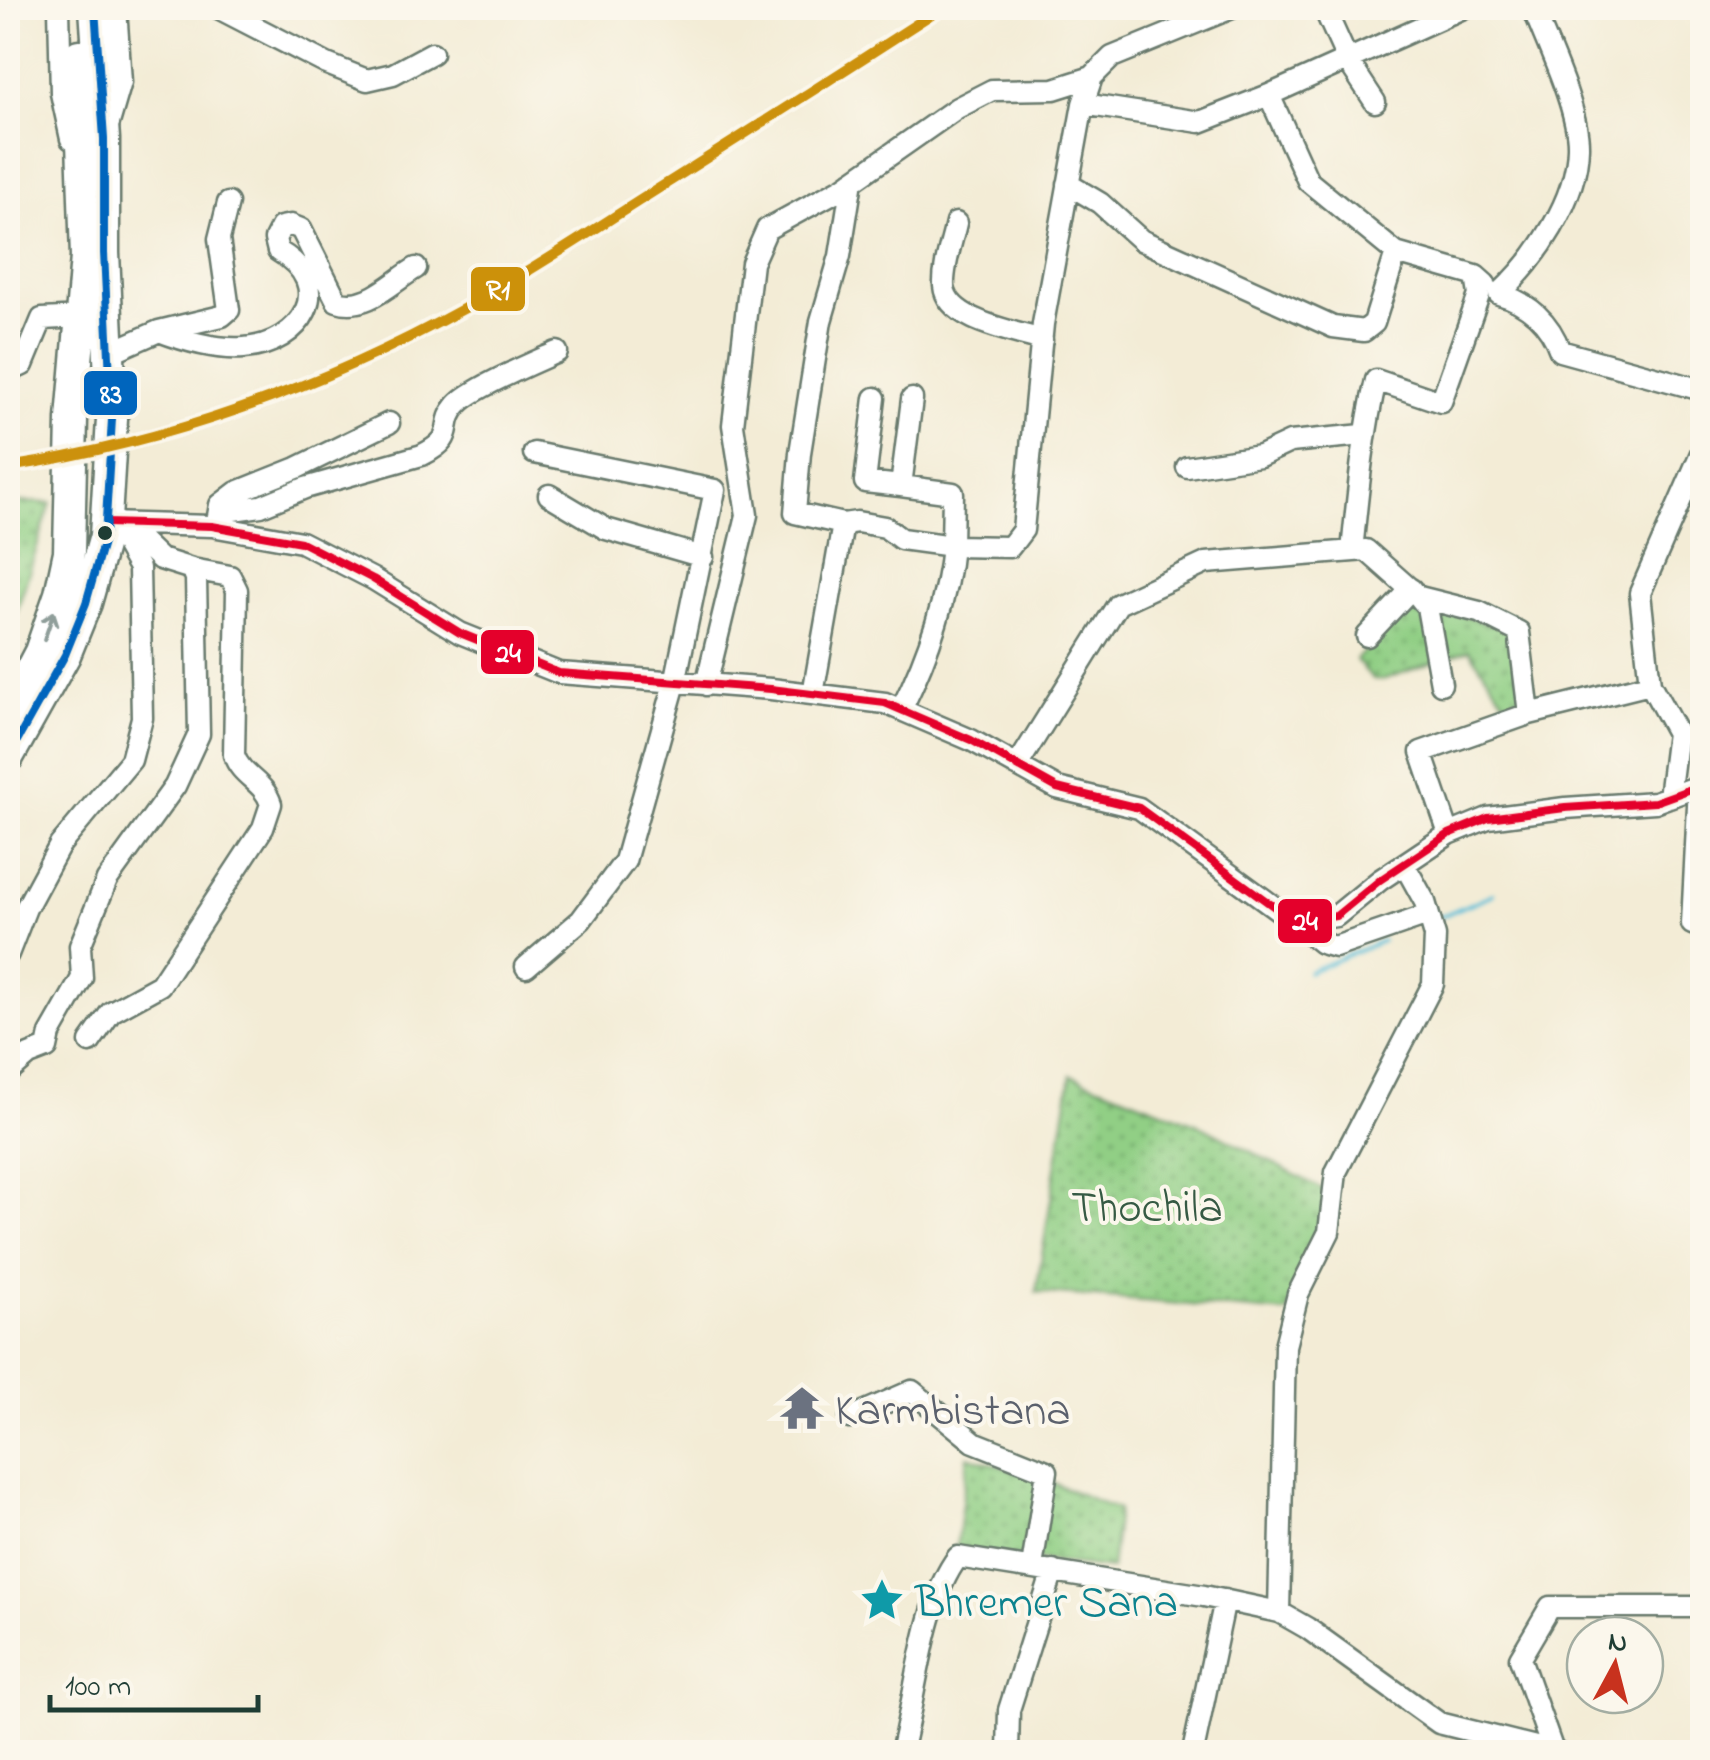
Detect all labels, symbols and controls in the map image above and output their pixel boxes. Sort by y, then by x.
line badge: R1 [469,265,527,313]
text: R1 [486,272,510,313]
line badge: 83 [82,369,139,417]
text: 83 [99,376,122,417]
unlabelled marker [95,523,115,543]
one-way arrow [42,610,60,642]
line badge: 24 [479,628,536,676]
text: 24 [494,635,521,676]
line badge: 24 [1276,897,1334,945]
text: 24 [1291,903,1318,944]
park label: Thochila [1071,1177,1223,1243]
place label: Karmbistana [835,1380,1071,1446]
temple icon: Karmbistana [778,1384,826,1432]
place label: Bhremer Sana [914,1572,1178,1638]
place icon: Bhremer Sana [858,1576,906,1624]
north arrow [1565,1615,1665,1715]
text: N [1606,1622,1630,1665]
scale bar [50,1650,258,1712]
text: 100 m [65,1666,131,1710]

